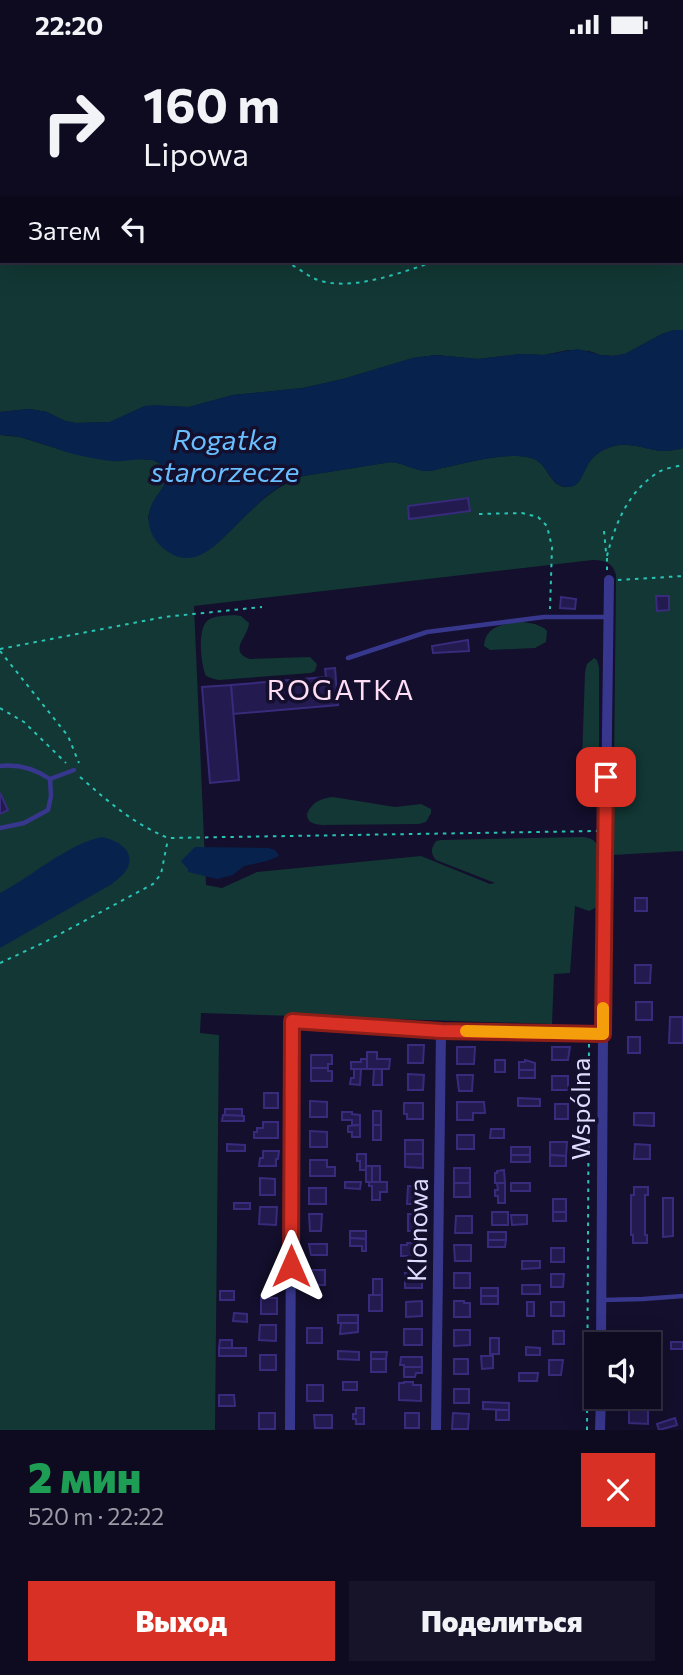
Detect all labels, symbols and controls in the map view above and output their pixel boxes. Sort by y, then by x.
text: 22:20 [35,9,103,40]
text: 160 m [143,73,280,133]
icon: right [28,77,119,168]
text: Lipowa [143,133,249,173]
icon: left [115,210,153,248]
text: Затем [28,214,101,245]
water label: Rogatka starorzecze [151,422,299,488]
district label: ROGATKA [267,672,415,706]
pin [576,747,636,807]
icon: arrive [587,758,625,796]
street label: Wspólna [564,1058,595,1160]
street label: Klonowa [400,1178,433,1282]
position arrow [254,1229,328,1303]
map controls [584,1332,661,1409]
button: sound [584,1332,661,1409]
text: 2 мин [28,1450,141,1502]
button: close [581,1453,655,1527]
text: 520 m · 22:22 [28,1502,164,1530]
button: Выход [28,1581,335,1661]
button: Поделиться [349,1581,655,1661]

